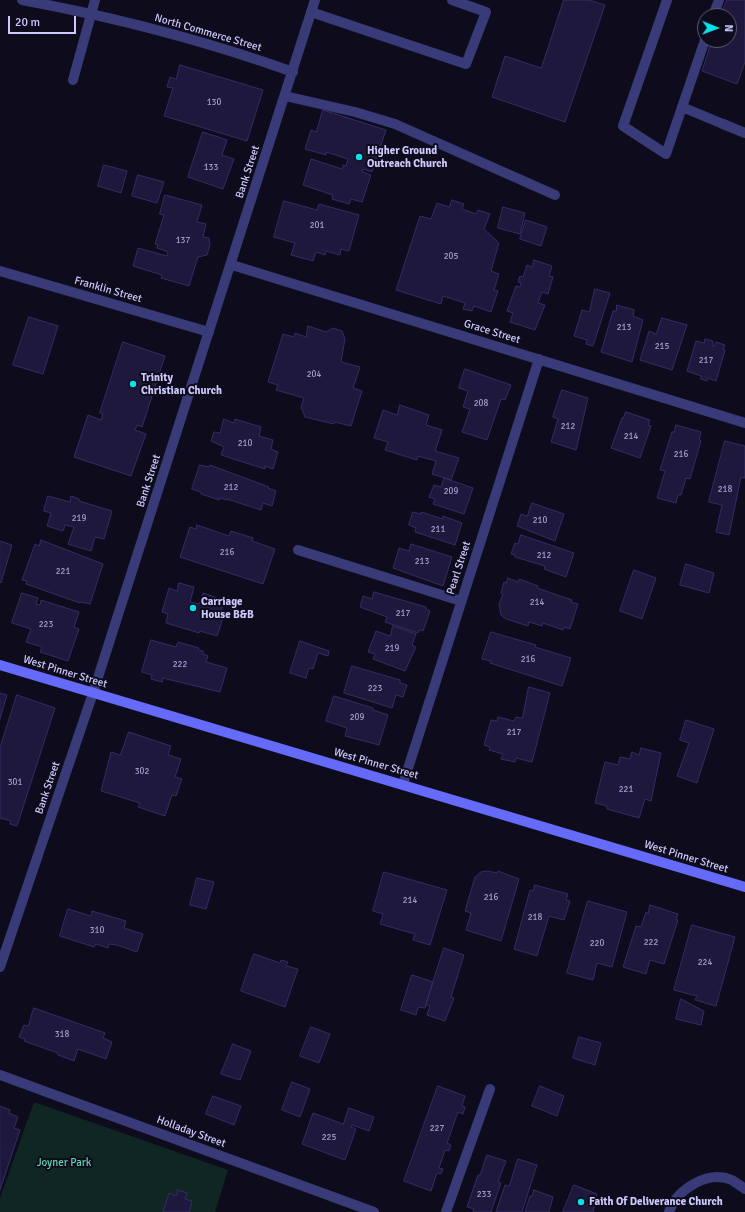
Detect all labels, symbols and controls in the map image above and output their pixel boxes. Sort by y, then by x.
scale bar [10,8,78,34]
north arrow [697,8,737,48]
street label: North Commerce Street [153,11,263,55]
text: 20 m [15,15,40,30]
text: N [722,24,735,32]
house number: 130 [207,98,221,108]
street label: Bank Street [233,144,263,200]
place label: Higher Ground Outreach Church [367,144,447,170]
marker: Higher Ground Outreach Church [354,152,364,162]
house number: 133 [204,163,218,173]
house number: 201 [310,221,324,231]
house number: 137 [176,236,190,246]
house number: 205 [444,252,458,262]
street label: Franklin Street [73,274,143,306]
street label: Grace Street [462,317,522,347]
house number: 213 [617,323,631,333]
house number: 215 [655,342,669,352]
house number: 217 [699,356,713,366]
house number: 204 [307,370,321,380]
place label: Trinity Christian Church [141,371,222,397]
marker: Trinity Christian Church [128,379,138,389]
house number: 208 [474,399,488,409]
house number: 212 [561,422,575,432]
house number: 214 [624,432,638,442]
house number: 210 [238,439,252,449]
house number: 216 [674,450,688,460]
street label: Bank Street [134,453,164,509]
house number: 212 [224,483,238,493]
house number: 218 [718,485,732,495]
house number: 209 [444,487,458,497]
house number: 219 [72,514,86,524]
house number: 210 [533,516,547,526]
house number: 211 [431,525,445,535]
street label: Pearl Street [444,540,474,596]
house number: 216 [220,548,234,558]
house number: 212 [537,551,551,561]
house number: 213 [415,557,429,567]
house number: 221 [56,567,70,577]
place label: Carriage House B&B [201,595,254,621]
house number: 214 [530,598,544,608]
marker: Carriage House B&B [188,603,198,613]
house number: 217 [396,609,410,619]
house number: 223 [39,620,53,630]
house number: 219 [385,644,399,654]
street label: West Pinner Street [21,653,109,691]
house number: 216 [521,655,535,665]
house number: 222 [173,660,187,670]
house number: 223 [368,684,382,694]
house number: 209 [350,713,364,723]
house number: 217 [507,728,521,738]
street label: West Pinner Street [332,746,420,782]
street label: Bank Street [33,760,63,816]
house number: 302 [135,767,149,777]
house number: 301 [8,778,22,788]
house number: 221 [619,785,633,795]
street label: West Pinner Street [642,838,730,876]
house number: 216 [484,893,498,903]
house number: 214 [403,896,417,906]
house number: 218 [528,913,542,923]
house number: 310 [90,926,104,936]
house number: 222 [644,938,658,948]
house number: 220 [590,939,604,949]
house number: 224 [698,958,712,968]
house number: 318 [55,1030,69,1040]
street label: Holladay Street [155,1113,227,1151]
house number: 227 [430,1124,444,1134]
house number: 225 [322,1133,336,1143]
park label: Joyner Park [37,1156,91,1170]
house number: 233 [477,1190,491,1200]
place label: Faith Of Deliverance Church [589,1195,723,1209]
marker: Faith Of Deliverance Church [576,1197,586,1207]

